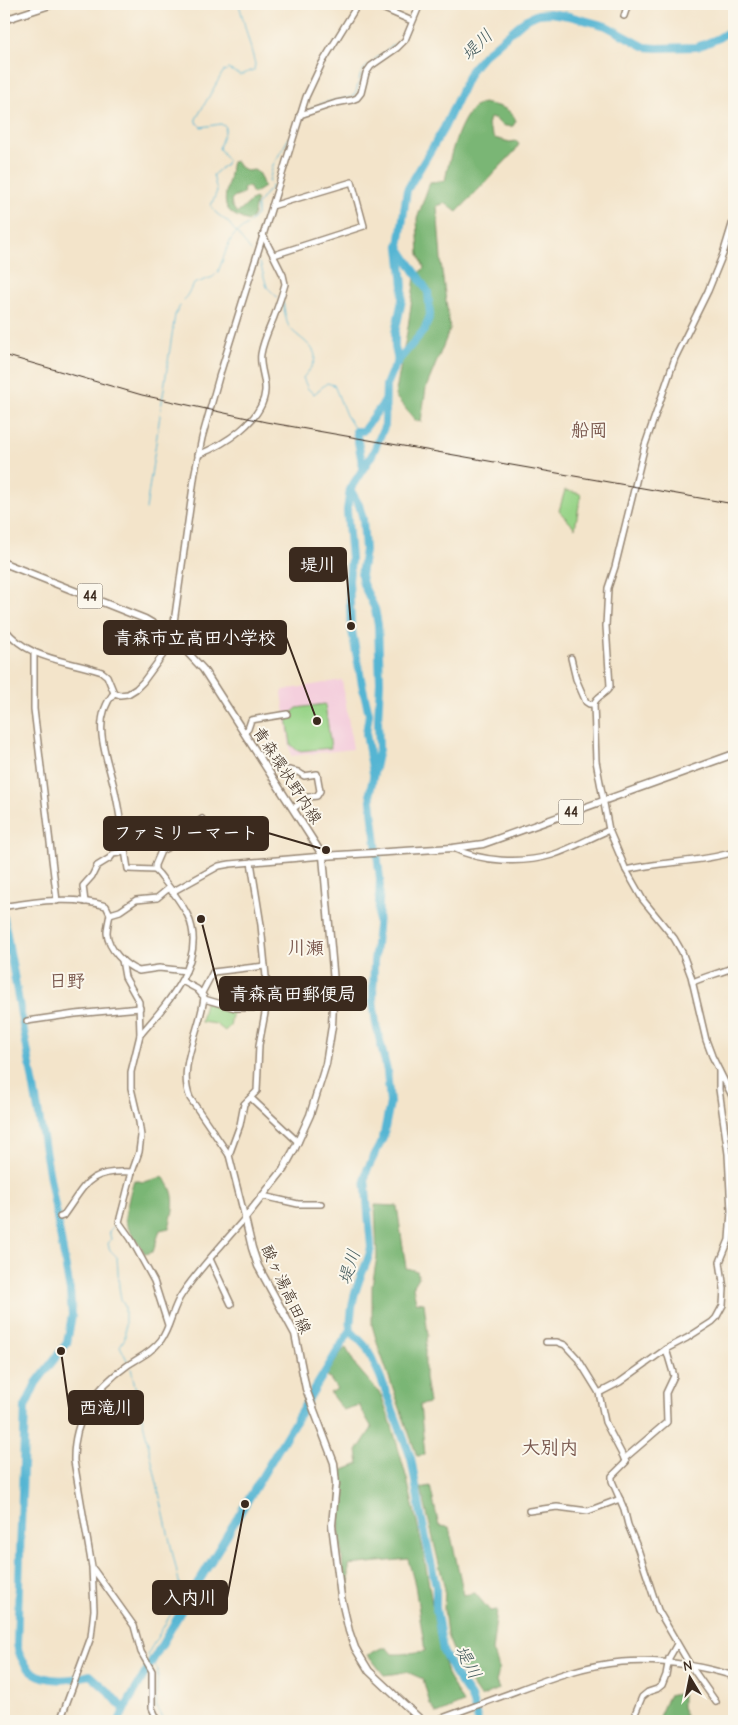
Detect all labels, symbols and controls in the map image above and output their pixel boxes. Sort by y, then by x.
water label: 堤川 [457,25,498,66]
district label: 船岡 [571,420,607,441]
callout: 堤川 [290,548,346,581]
text: 堤川 [300,555,336,576]
road number: 44 [78,584,102,608]
callout: 青森市立高田小学校 [104,621,286,654]
text: 青森市立高田小学校 [114,628,276,649]
street label: 青森環状野内線 [249,724,325,827]
road number: 44 [558,800,584,824]
callout: ファミリーマート [104,817,268,850]
text: ファミリーマート [114,823,258,844]
district label: 川瀬 [288,938,324,959]
district label: 日野 [49,971,85,992]
callout: 青森高田郵便局 [220,977,366,1010]
text: 青森高田郵便局 [230,984,356,1005]
street label: 酸ヶ湯高田線 [258,1242,315,1337]
water label: 堤川 [334,1247,365,1288]
callout: 西滝川 [69,1391,143,1424]
text: 西滝川 [79,1398,133,1419]
district label: 大別内 [521,1437,579,1459]
callout: 入内川 [153,1581,227,1614]
text: 入内川 [163,1588,217,1609]
water label: 堤川 [450,1641,485,1683]
north arrow [666,1652,716,1702]
text: N [682,1657,694,1675]

